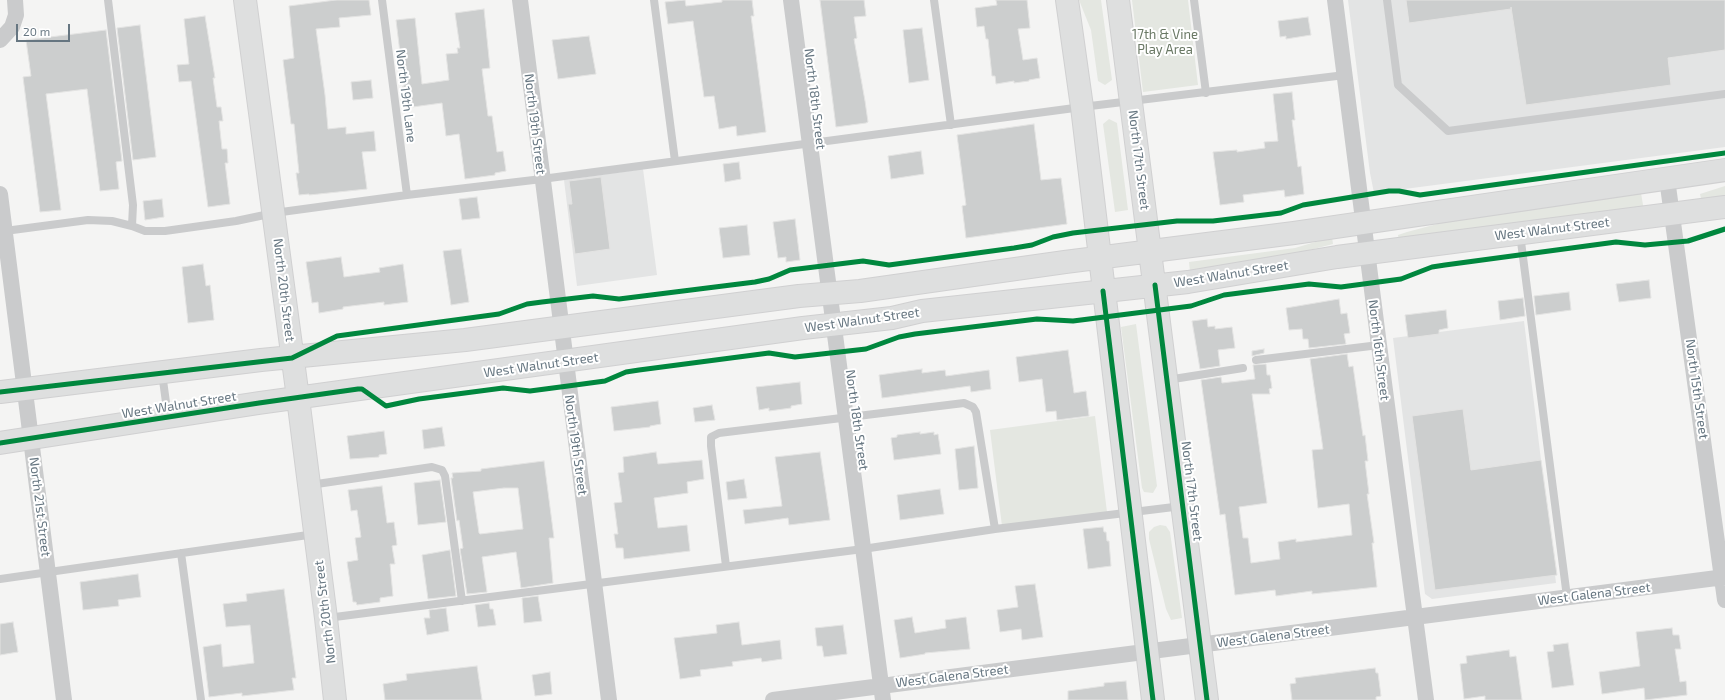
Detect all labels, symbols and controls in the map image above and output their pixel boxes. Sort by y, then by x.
scale bar [18,16,72,42]
text: 20 m [23,24,50,38]
park label: 17th & Vine Play Area [1132,27,1198,58]
street label: North 18th Street [801,48,829,150]
street label: North 19th Lane [393,49,419,143]
street label: North 19th Street [521,73,549,175]
street label: North 17th Street [1125,109,1153,211]
street label: West Walnut Street [1494,214,1610,244]
street label: North 20th Street [270,238,298,342]
street label: West Walnut Street [1173,257,1289,291]
street label: North 16th Street [1365,299,1393,401]
street label: West Walnut Street [804,304,920,336]
street label: North 15th Street [1682,338,1712,440]
street label: West Walnut Street [483,349,599,381]
street label: North 18th Street [842,369,872,471]
street label: West Walnut Street [121,388,237,422]
street label: North 19th Street [561,394,591,496]
street label: North 17th Street [1178,440,1206,542]
street label: North 21st Street [26,456,54,558]
street label: North 20th Street [311,560,339,664]
street label: West Galena Street [1537,579,1651,609]
street label: West Galena Street [1216,621,1330,651]
street label: West Galena Street [895,661,1009,691]

